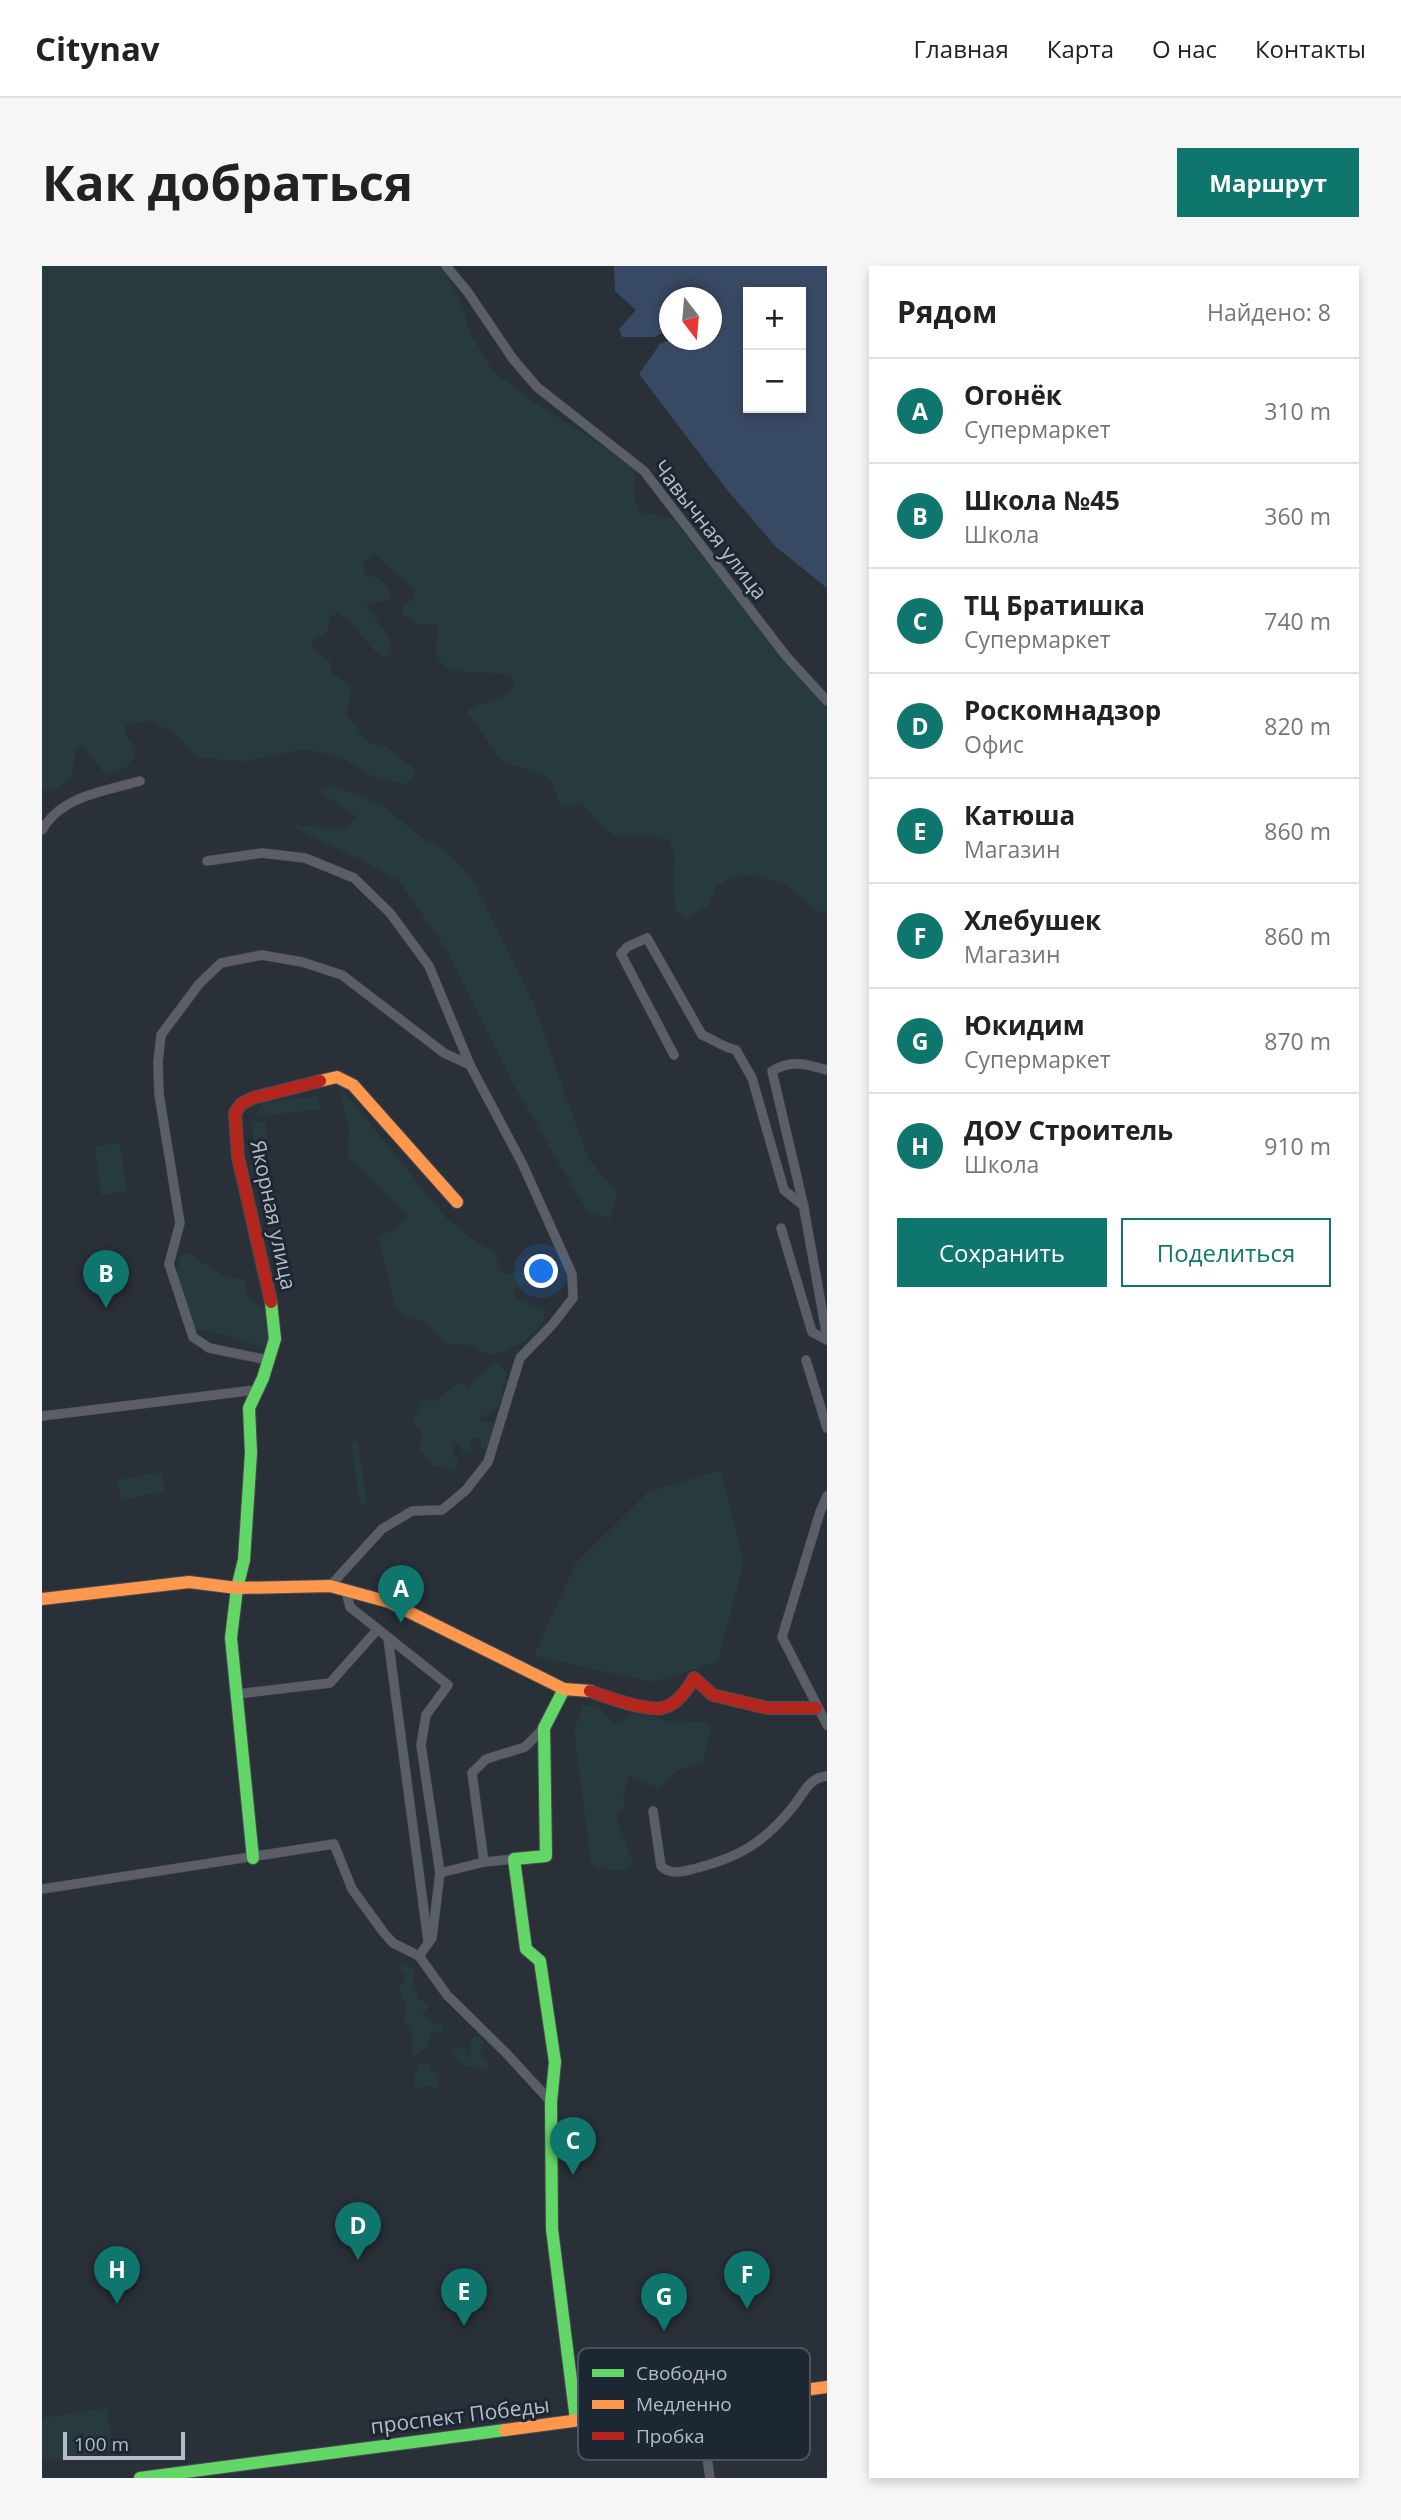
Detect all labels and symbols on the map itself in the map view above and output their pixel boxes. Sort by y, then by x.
north arrow [659,287,722,350]
street label: Чавычная улица [647,454,774,605]
street label: Якорная улица [244,1137,304,1292]
pin: B [83,1250,129,1308]
your location [524,1254,558,1288]
pin: A [378,1565,424,1623]
pin: C [550,2117,596,2175]
pin: D [335,2202,381,2260]
pin: H [94,2246,140,2304]
pin: F [724,2251,770,2309]
pin: E [441,2268,487,2326]
pin: G [641,2273,687,2331]
legend [578,2348,810,2460]
text: Свободно [636,2360,727,2386]
street label: проспект Победы [369,2390,551,2440]
text: Медленно [636,2391,732,2417]
text: Пробка [636,2423,705,2449]
scale bar [63,2429,186,2461]

